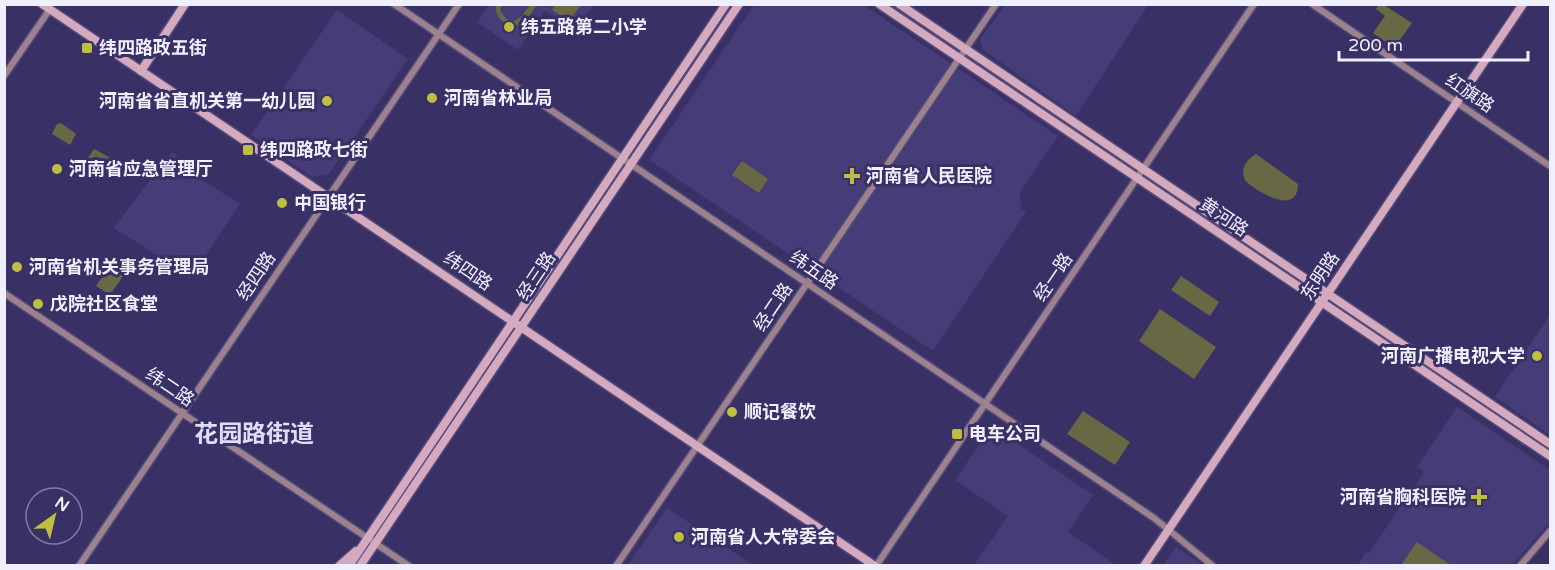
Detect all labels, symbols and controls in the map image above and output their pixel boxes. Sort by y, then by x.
place label: 纬五路第二小学 [521,16,647,38]
marker: 纬五路第二小学 [502,20,516,34]
scale bar [1339,24,1528,62]
text: 200 m [1348,34,1403,56]
place label: 纬四路政五街 [99,37,207,59]
marker: 纬四路政五街 [80,41,94,55]
street label: 红旗路 [1441,69,1499,117]
place label: 河南省林业局 [444,87,552,109]
place label: 河南省省直机关第一幼儿园 [99,90,315,112]
marker: 河南省林业局 [425,91,439,105]
marker: 河南省省直机关第一幼儿园 [320,94,334,108]
place label: 纬四路政七街 [260,139,368,161]
marker: 纬四路政七街 [241,143,255,157]
place label: 河南省应急管理厅 [69,158,213,180]
marker: 河南省应急管理厅 [50,162,64,176]
place label: 河南省人民医院 [866,165,992,187]
marker: 河南省人民医院 [843,167,861,185]
place label: 中国银行 [294,192,366,214]
street label: 黄河路 [1195,193,1253,241]
marker: 中国银行 [275,196,289,210]
street label: 纬五路 [785,246,843,294]
street label: 经四路 [232,247,280,305]
street label: 纬四路 [439,247,497,295]
street label: 经三路 [512,247,560,305]
street label: 东明路 [1296,247,1344,305]
street label: 经一路 [1029,248,1077,306]
place label: 河南省机关事务管理局 [29,256,209,278]
marker: 河南省机关事务管理局 [10,260,24,274]
street label: 经二路 [749,278,797,336]
place label: 戊院社区食堂 [50,293,158,315]
marker: 戊院社区食堂 [31,297,45,311]
place label: 河南广播电视大学 [1381,345,1525,367]
marker: 河南广播电视大学 [1530,349,1544,363]
street label: 纬二路 [141,363,199,411]
place label: 顺记餐饮 [744,401,816,423]
marker: 顺记餐饮 [725,405,739,419]
district label: 花园路街道 [194,420,314,449]
place label: 电车公司 [969,423,1041,445]
marker: 电车公司 [950,427,964,441]
north arrow [24,486,84,546]
place label: 河南省胸科医院 [1340,486,1466,508]
marker: 河南省胸科医院 [1470,488,1488,506]
text: N [51,493,73,516]
place label: 河南省人大常委会 [691,526,835,548]
marker: 河南省人大常委会 [672,530,686,544]

